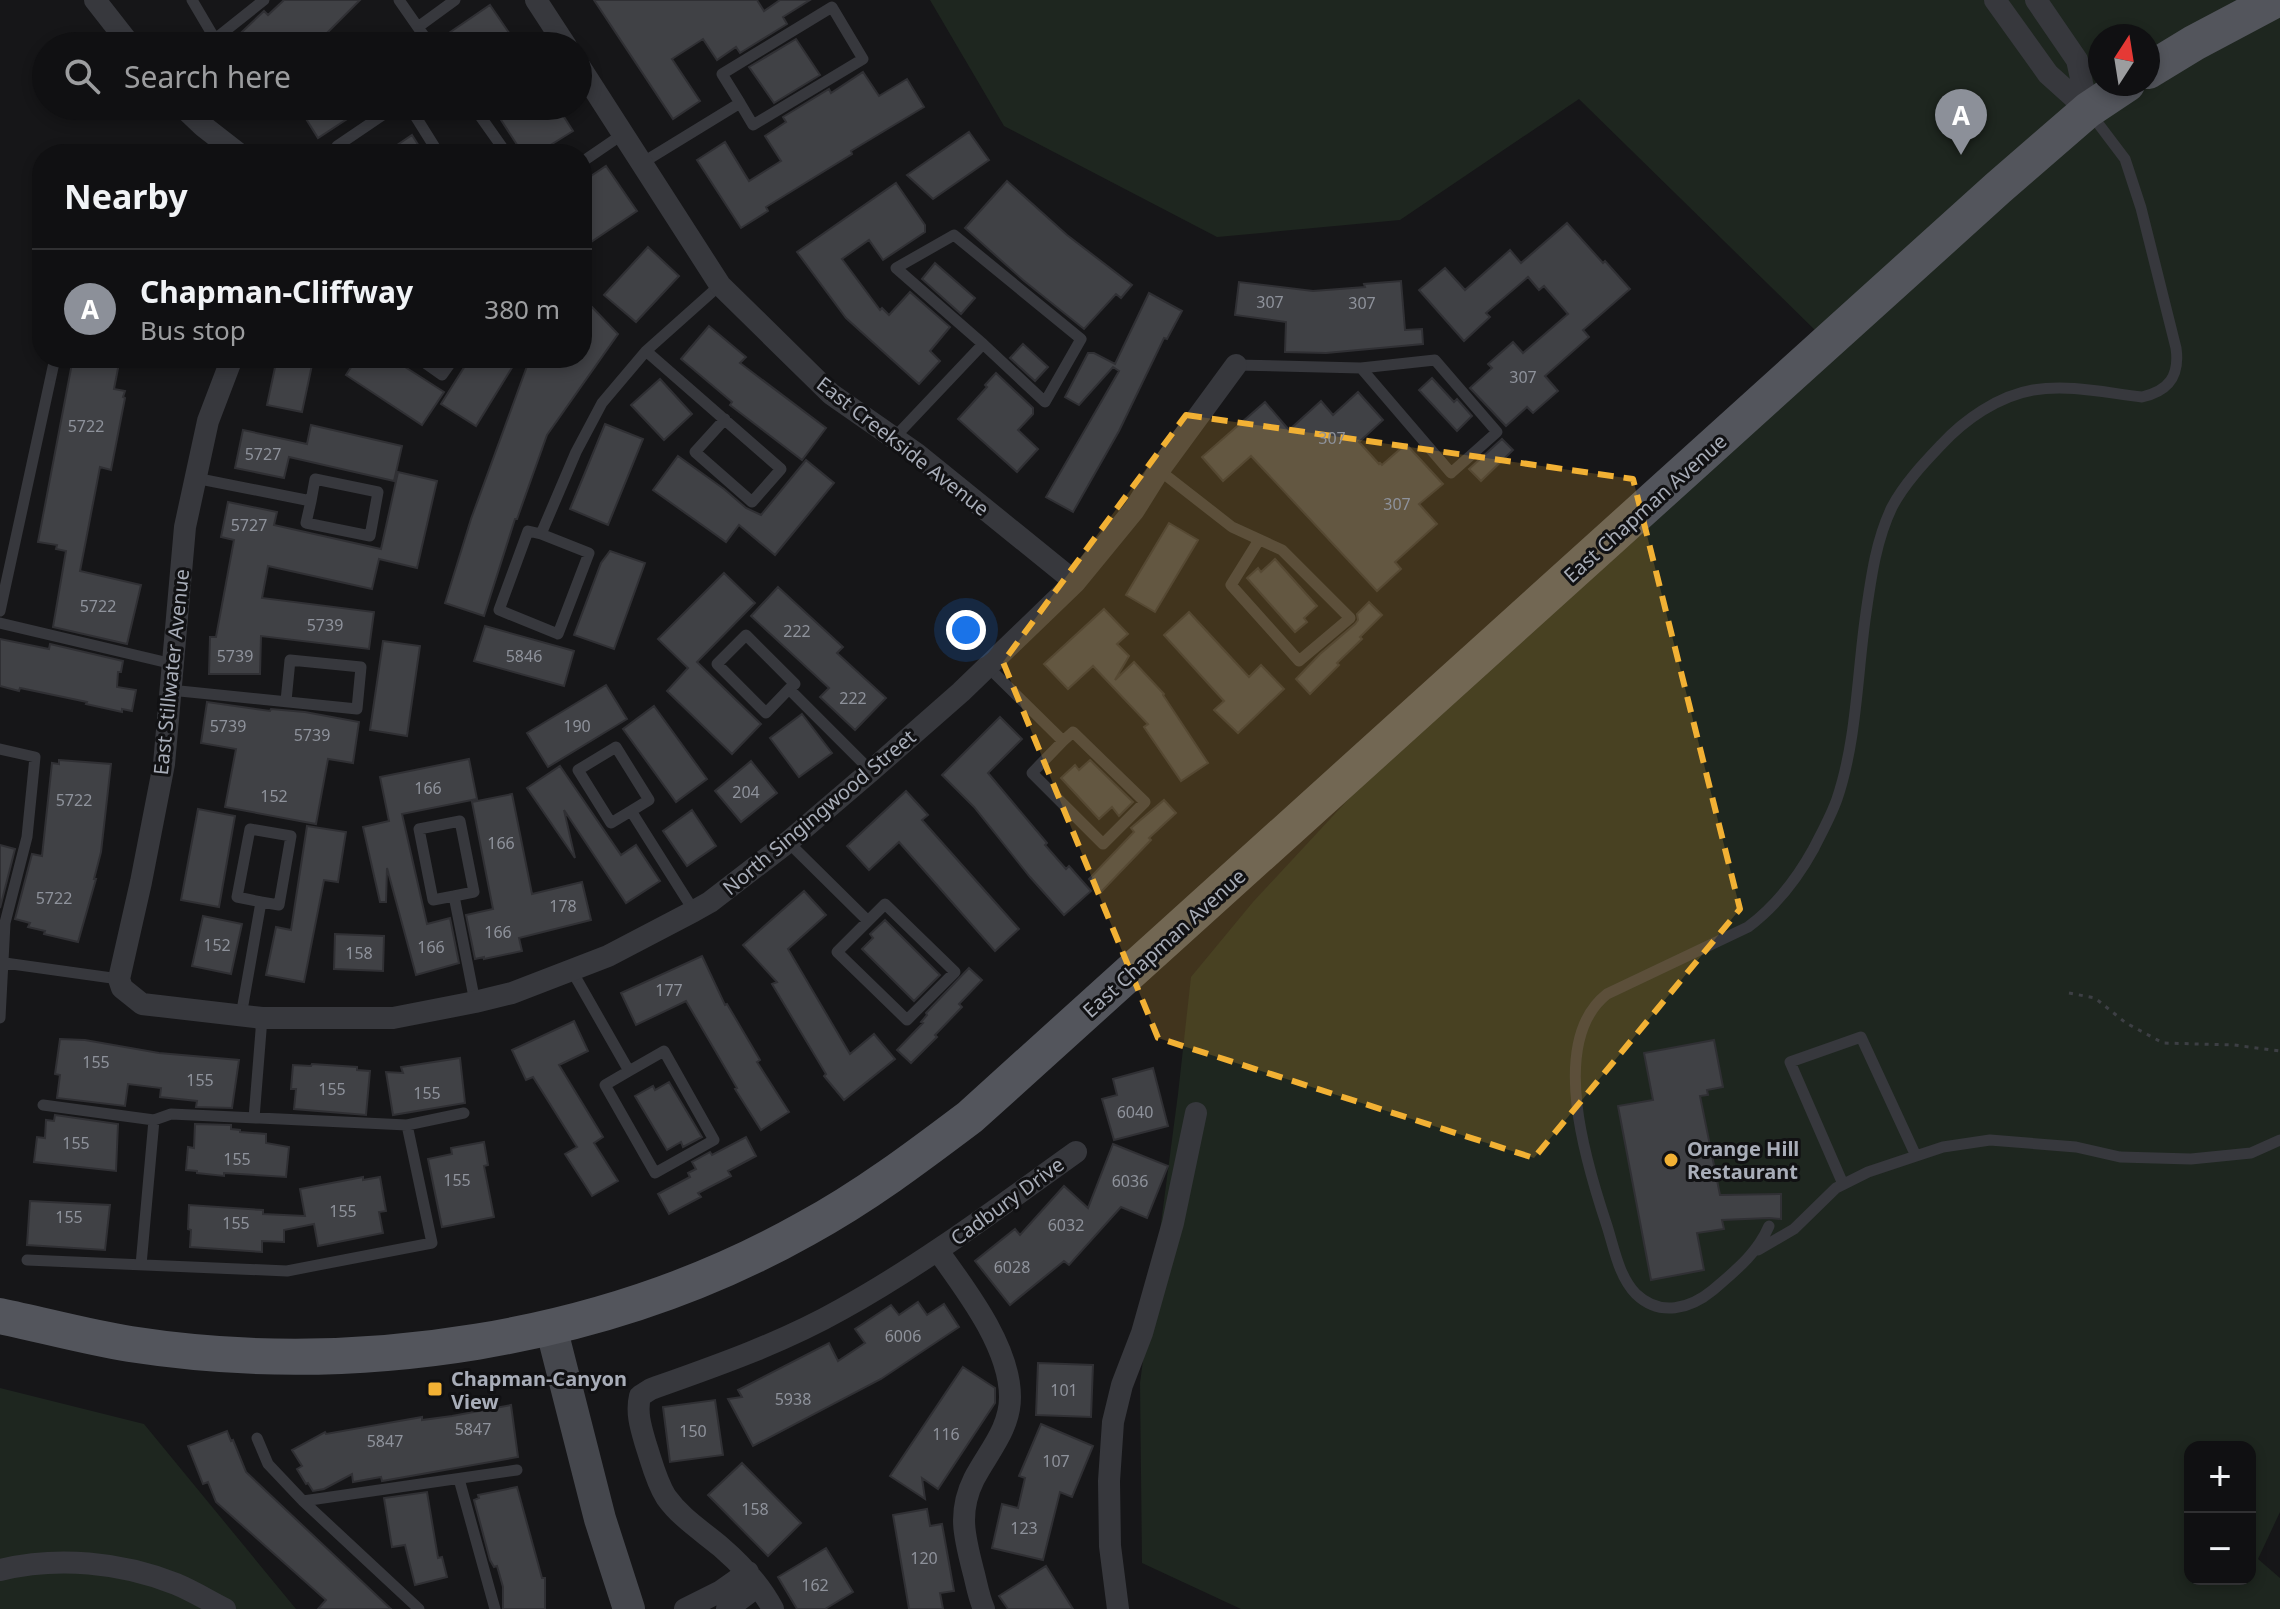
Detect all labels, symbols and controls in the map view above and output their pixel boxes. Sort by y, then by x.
north arrow [2088,24,2160,96]
search box [32,32,592,120]
icon: search [60,54,104,98]
text: Search here [124,56,291,97]
pin: A [1935,89,1987,155]
text: Nearby [64,173,188,219]
text: Chapman-Cliffway [140,271,413,312]
text: A [81,291,99,327]
text: 380 m [484,291,560,327]
house number: 307 [1256,291,1284,313]
house number: 307 [1348,292,1376,314]
text: Bus stop [140,312,246,348]
house number: 307 [1509,366,1537,388]
street label: East Creekside Avenue [811,370,995,522]
house number: 5722 [68,415,104,437]
house number: 307 [1318,427,1346,449]
street label: East Chapman Avenue [1558,428,1732,588]
house number: 5727 [245,443,281,465]
house number: 307 [1383,493,1411,515]
house number: 5727 [231,514,267,536]
street label: East Stillwater Avenue [147,568,195,776]
house number: 5722 [80,595,116,617]
your location [946,610,986,650]
house number: 5739 [307,614,343,636]
house number: 222 [783,620,811,642]
house number: 5739 [217,645,253,667]
house number: 5846 [506,645,542,667]
house number: 222 [839,687,867,709]
house number: 5739 [210,715,246,737]
house number: 190 [563,715,591,737]
street label: North Singingwood Street [717,723,921,901]
house number: 5739 [294,724,330,746]
house number: 166 [414,777,442,799]
house number: 204 [732,781,760,803]
house number: 152 [260,785,288,807]
house number: 5722 [56,789,92,811]
house number: 166 [487,832,515,854]
street label: East Chapman Avenue [1077,863,1251,1023]
house number: 5722 [36,887,72,909]
house number: 178 [549,895,577,917]
house number: 166 [484,921,512,943]
house number: 152 [203,934,231,956]
house number: 166 [417,936,445,958]
house number: 158 [345,942,373,964]
house number: 177 [655,979,683,1001]
house number: 155 [82,1051,110,1073]
house number: 155 [186,1069,214,1091]
house number: 155 [318,1078,346,1100]
house number: 155 [413,1082,441,1104]
house number: 6040 [1117,1101,1153,1123]
house number: 155 [62,1132,90,1154]
place label: Orange Hill Restaurant [1687,1135,1799,1185]
house number: 155 [223,1148,251,1170]
street label: Cadbury Drive [945,1151,1069,1251]
marker: Orange Hill Restaurant [1662,1151,1680,1169]
house number: 155 [443,1169,471,1191]
house number: 6036 [1112,1170,1148,1192]
house number: 155 [329,1200,357,1222]
house number: 155 [55,1206,83,1228]
house number: 155 [222,1212,250,1234]
house number: 6032 [1048,1214,1084,1236]
house number: 6028 [994,1256,1030,1278]
house number: 6006 [885,1325,921,1347]
place label: Chapman-Canyon View [451,1365,627,1415]
house number: 101 [1050,1379,1078,1401]
marker: Chapman-Canyon View [426,1380,444,1398]
house number: 5938 [775,1388,811,1410]
house number: 5847 [455,1418,491,1440]
house number: 150 [679,1420,707,1442]
house number: 116 [932,1423,960,1445]
house number: 5847 [367,1430,403,1452]
map controls [2184,1441,2256,1585]
button: + [2184,1441,2256,1513]
house number: 107 [1042,1450,1070,1472]
house number: 158 [741,1498,769,1520]
button: − [2184,1513,2256,1585]
house number: 123 [1010,1517,1038,1539]
house number: 120 [910,1547,938,1569]
house number: 162 [801,1574,829,1596]

